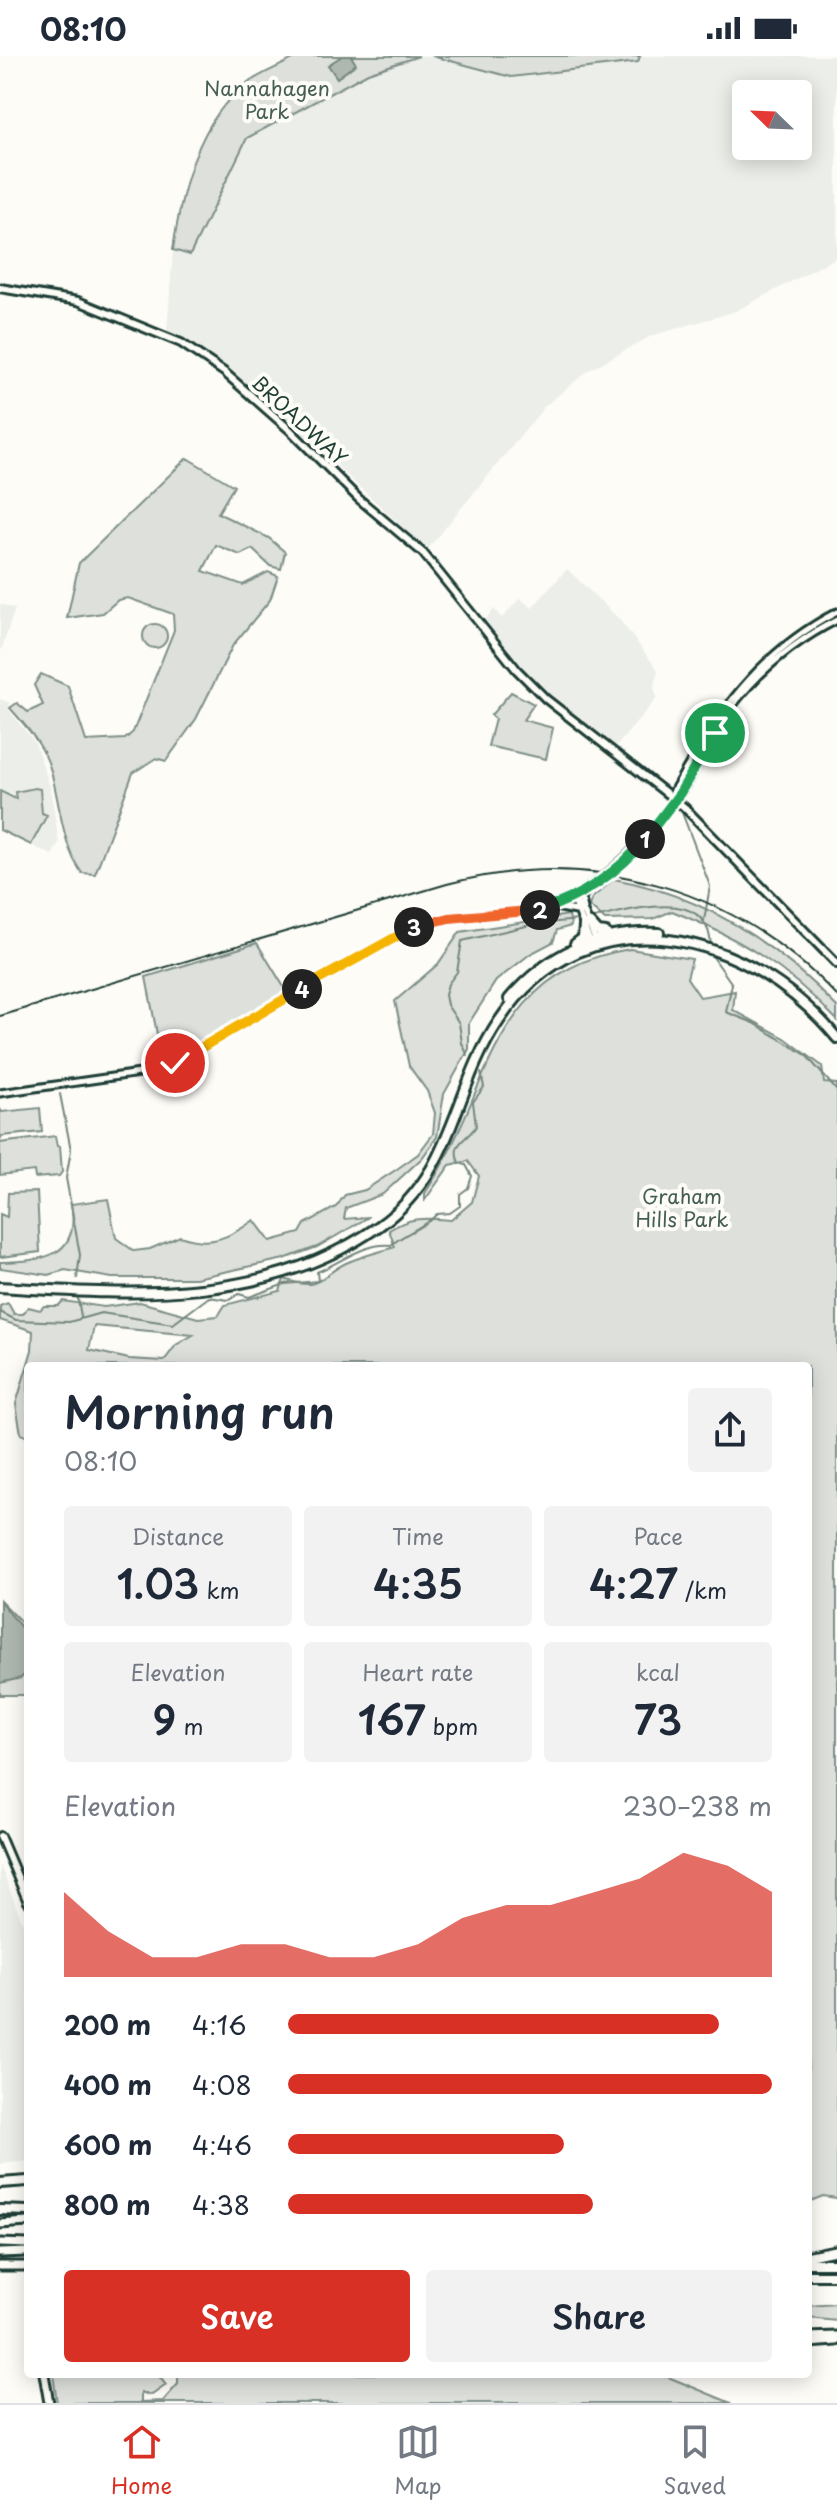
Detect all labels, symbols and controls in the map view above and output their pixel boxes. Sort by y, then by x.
text: 08:10 [40,6,126,51]
park label: Nannahagen Park [204,73,330,126]
north arrow [732,80,812,160]
map controls [732,80,812,160]
street label: BROADWAY [246,368,355,472]
pin [681,699,749,767]
icon: arrive [693,711,737,755]
pin: 1 [625,819,665,859]
text: 1 [640,822,650,855]
pin: 2 [520,890,560,930]
text: 2 [532,893,548,926]
pin: 3 [394,907,434,947]
text: 3 [407,910,421,943]
pin: 4 [282,969,322,1009]
text: 4 [295,972,309,1005]
pin [141,1029,209,1097]
icon: check [153,1041,197,1085]
park label: Graham Hills Park [636,1181,728,1234]
text: Morning run [64,1378,335,1444]
button: share [688,1388,772,1472]
text: 08:10 [64,1441,137,1480]
text: Distance [132,1519,224,1552]
text: Time [392,1519,444,1552]
text: Pace [633,1519,683,1552]
text: 1.03 [116,1552,199,1613]
text: 4:35 [373,1552,463,1613]
text: 4:27 [589,1552,678,1613]
text: km [199,1573,240,1606]
text: /km [678,1573,727,1606]
text: Elevation [131,1655,225,1688]
text: Heart rate [362,1655,474,1688]
text: kcal [636,1655,680,1688]
text: 9 [153,1688,176,1749]
text: 167 [358,1688,426,1749]
text: 73 [634,1688,682,1749]
text: m [176,1709,203,1742]
text: bpm [426,1709,478,1742]
text: Elevation [64,1786,176,1825]
text: 230–238 m [623,1786,772,1825]
text: 200 m [64,2005,151,2044]
text: 4:16 [192,2005,247,2044]
text: 400 m [64,2065,152,2104]
text: 4:08 [192,2065,252,2104]
text: 600 m [64,2125,152,2164]
text: 4:46 [192,2125,252,2164]
text: 800 m [64,2185,151,2224]
text: 4:38 [192,2185,250,2224]
button: Save [64,2270,410,2362]
button: Share [426,2270,772,2362]
tab: Home [111,2420,172,2501]
tab: Map [394,2420,441,2501]
tab: Saved [663,2420,726,2501]

